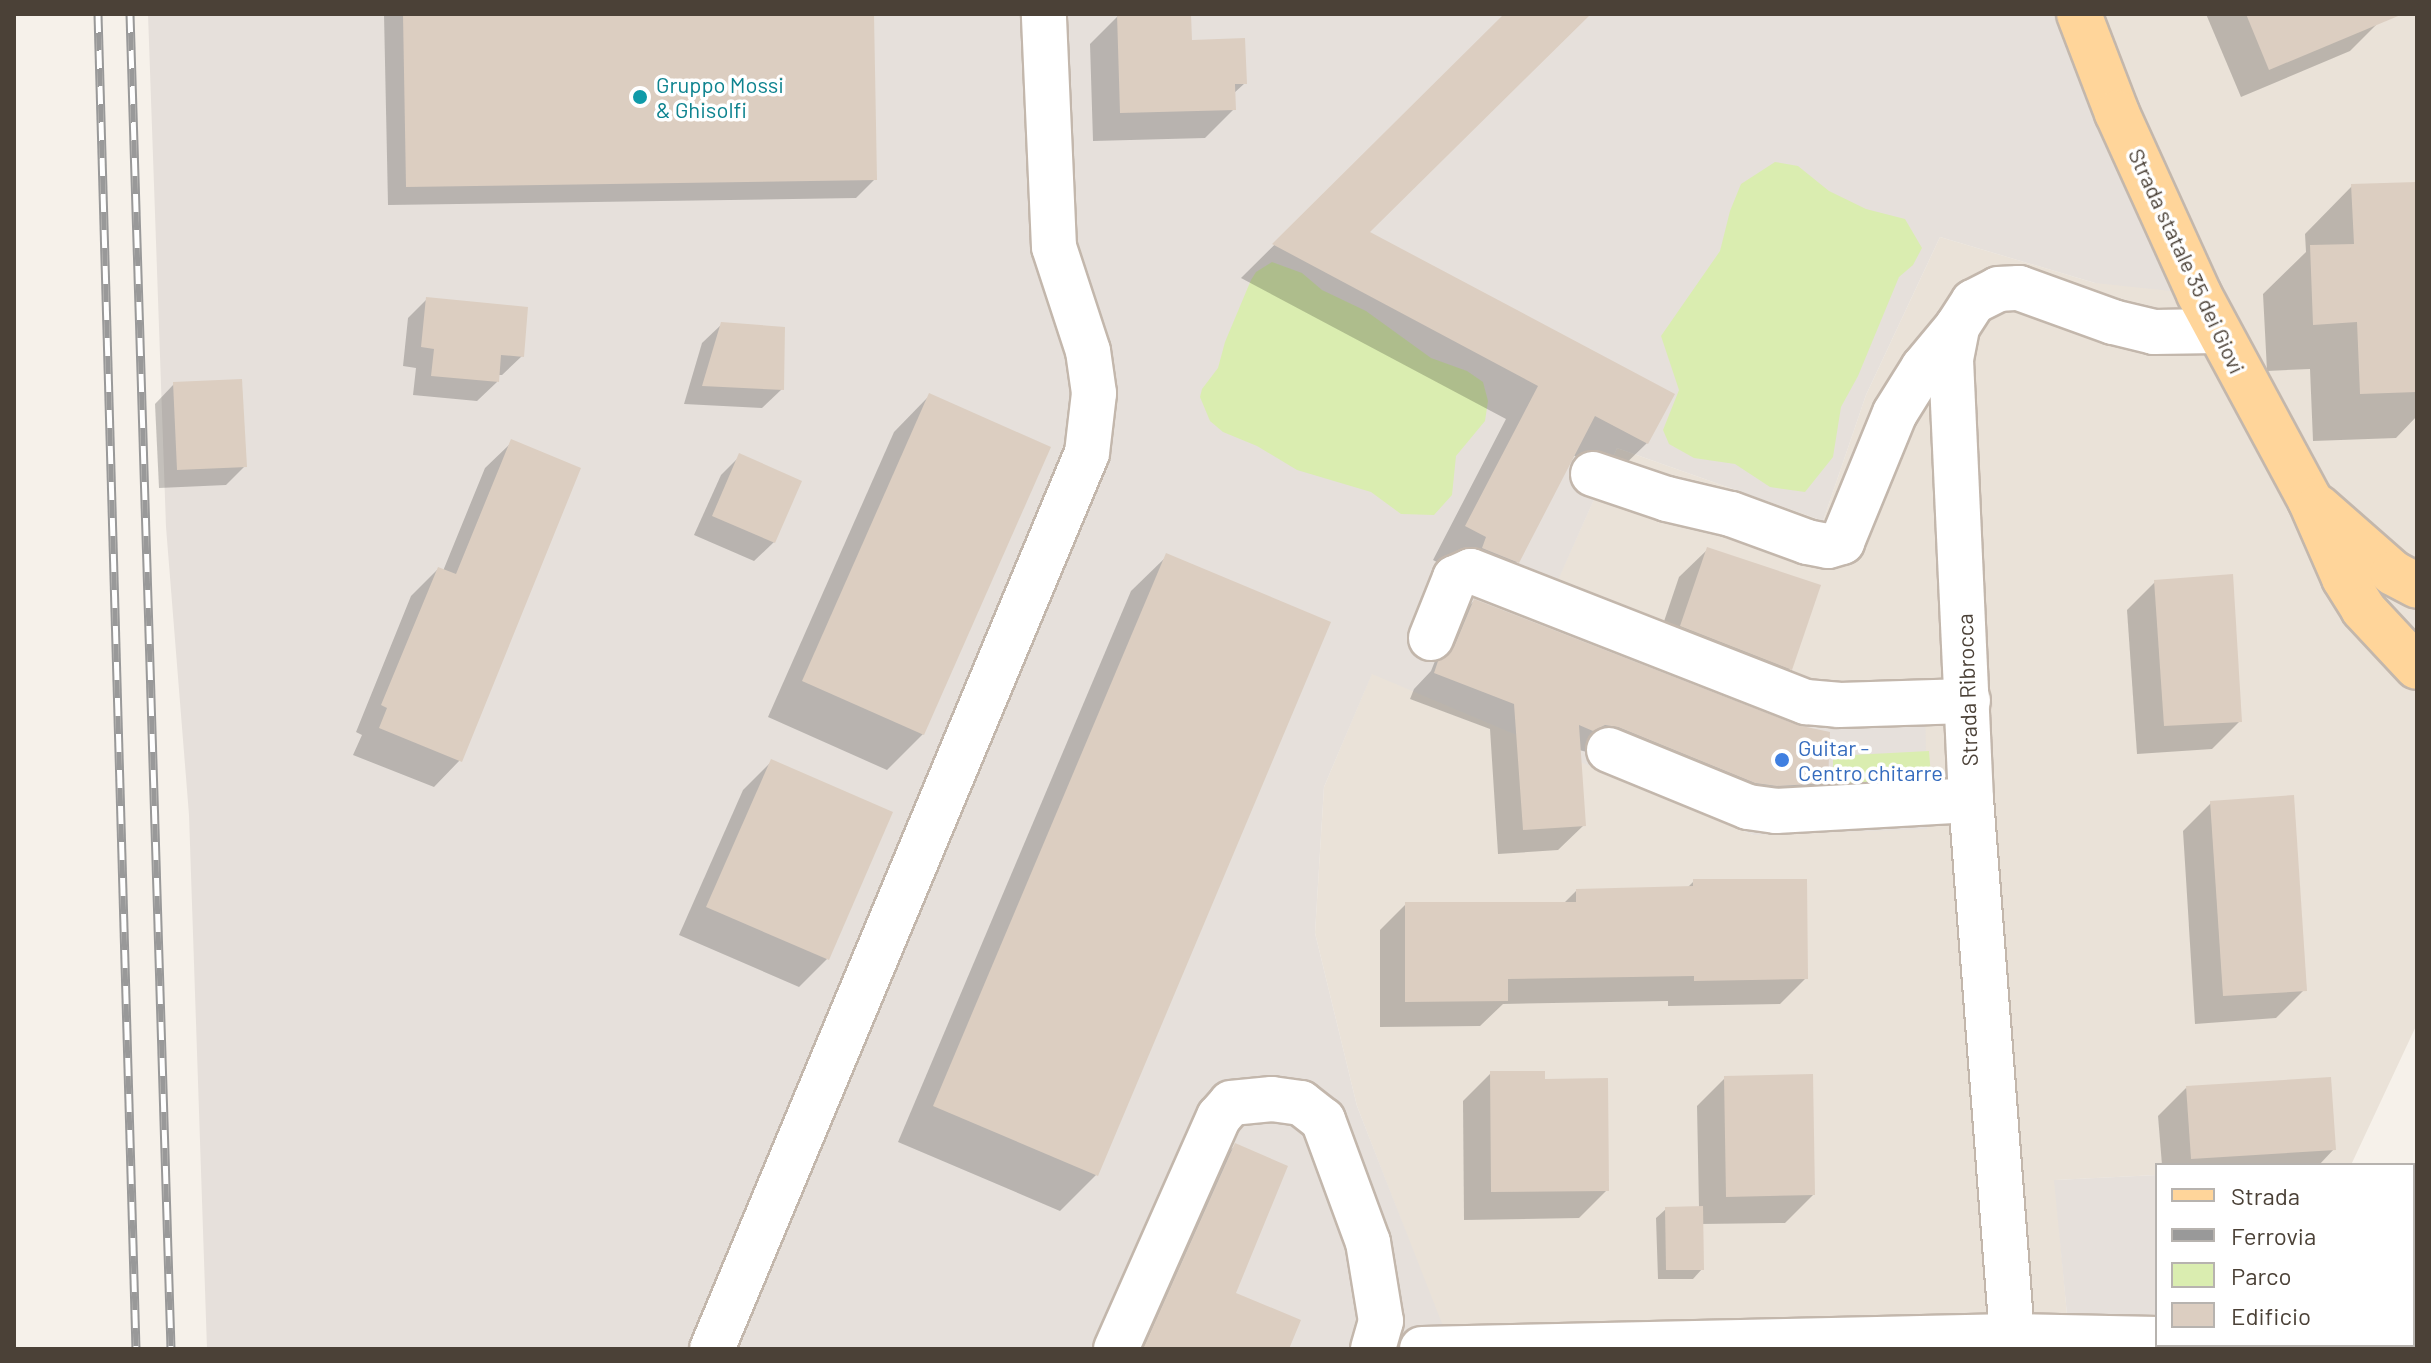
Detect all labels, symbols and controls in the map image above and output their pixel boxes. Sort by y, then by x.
place label: Gruppo Mossi & Ghisolfi [656,71,784,122]
marker: Gruppo Mossi & Ghisolfi [631,88,649,106]
street label: Strada statale 35 dei Giovi [2123,144,2251,378]
street label: Strada Ribrocca [1951,613,1983,767]
place label: Guitar - Centro chitarre [1798,734,1943,786]
marker: Guitar - Centro chitarre [1773,751,1791,769]
legend [2155,1163,2415,1347]
text: Strada [2231,1181,2300,1210]
text: Ferrovia [2231,1221,2316,1250]
text: Parco [2231,1261,2292,1290]
text: Edificio [2231,1301,2311,1330]

